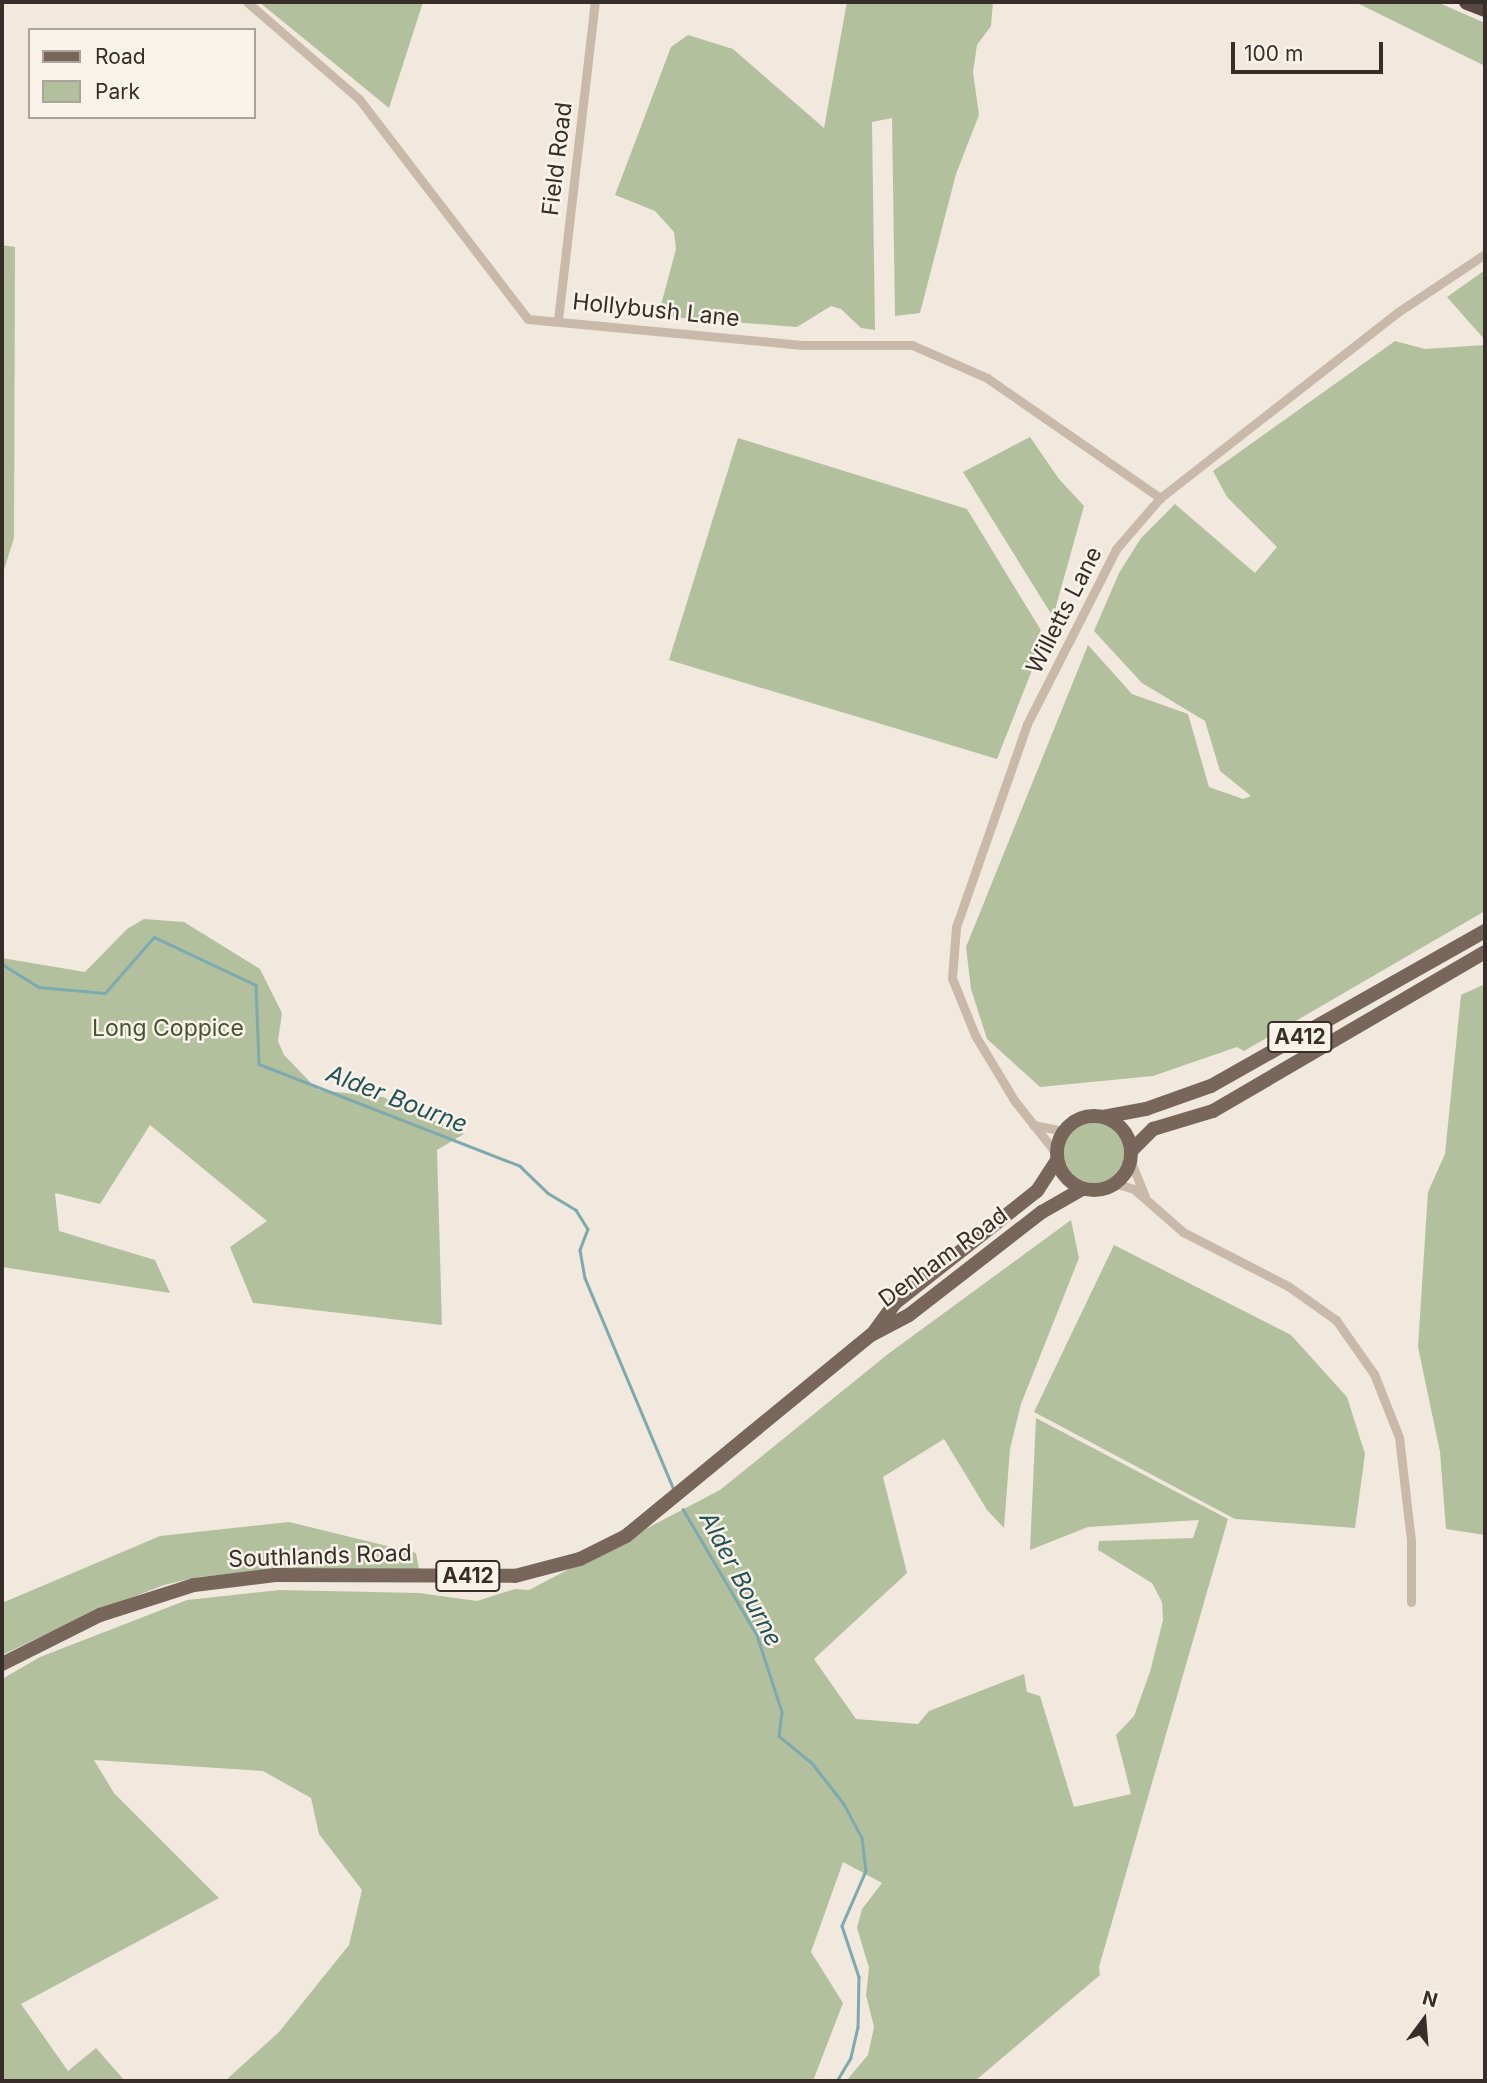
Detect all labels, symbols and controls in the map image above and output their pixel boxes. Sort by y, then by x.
legend [28,28,256,119]
scale bar [1235,28,1387,72]
text: 100 m [1244,41,1303,66]
text: Road [95,44,146,69]
text: Park [95,79,140,104]
street label: Field Road [536,101,578,217]
street label: Hollybush Lane [571,287,741,333]
street label: Willetts Lane [1020,542,1108,678]
park label: Long Coppice [92,1014,244,1042]
road number: A412 [1267,1020,1333,1054]
water label: Alder Bourne [323,1059,471,1139]
street label: Denham Road [873,1201,1013,1313]
water label: Alder Bourne [693,1507,789,1651]
street label: Southlands Road [228,1539,412,1573]
road number: A412 [435,1558,501,1594]
north arrow [1389,1985,1459,2055]
text: N [1420,1986,1440,2012]

